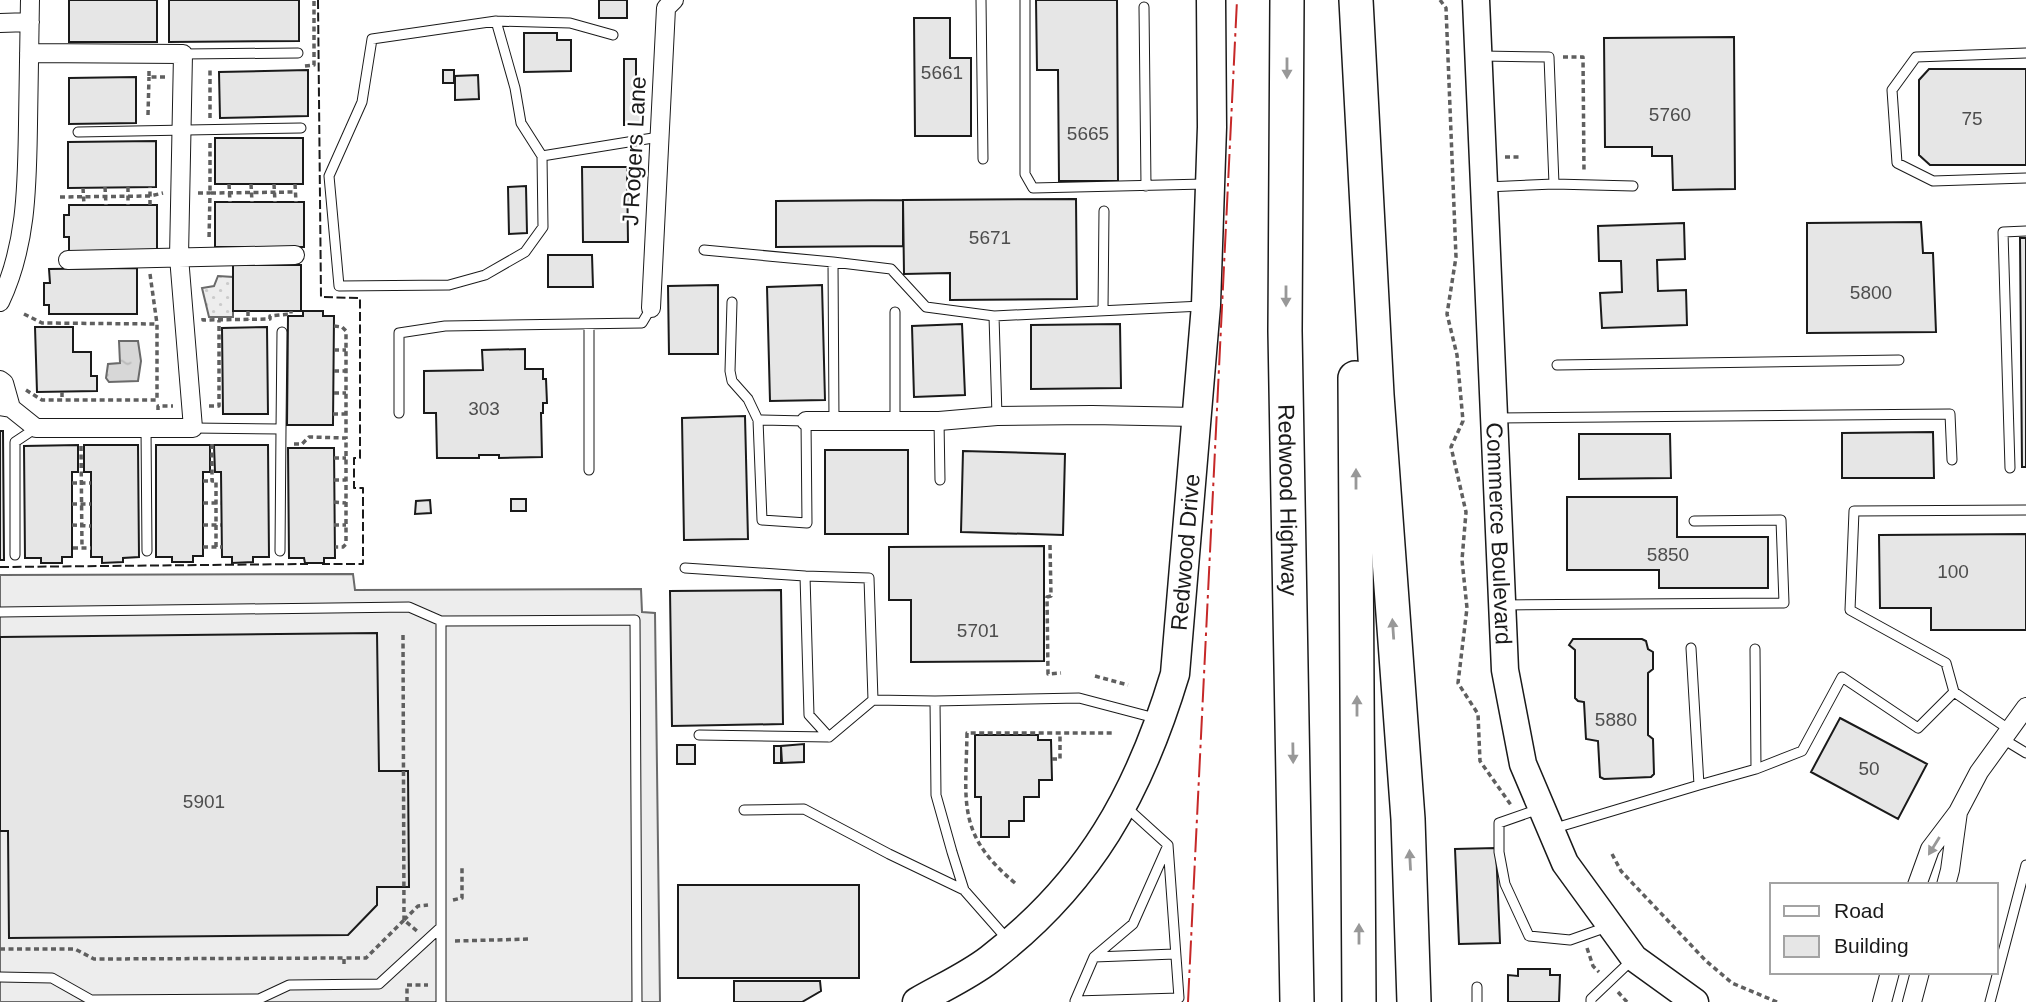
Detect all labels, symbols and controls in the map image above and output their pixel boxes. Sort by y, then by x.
one-way arrow [1281,57,1293,79]
house number: 5661 [921,62,963,83]
street label: J Rogers Lane [617,76,651,226]
house number: 5760 [1649,104,1691,125]
house number: 75 [1961,108,1983,129]
house number: 5665 [1067,123,1109,144]
house number: 5671 [969,227,1011,248]
house number: 5800 [1850,282,1892,303]
one-way arrow [1280,285,1291,307]
house number: 303 [468,398,500,419]
street label: Redwood Highway [1273,404,1303,597]
street label: Commerce Boulevard [1481,422,1517,645]
one-way arrow [1350,468,1362,490]
street label: Redwood Drive [1166,473,1205,632]
house number: 5850 [1647,544,1689,565]
house number: 100 [1937,561,1969,582]
one-way arrow [1387,618,1398,640]
house number: 5701 [957,620,999,641]
one-way arrow [1352,695,1363,717]
house number: 5880 [1595,709,1637,730]
one-way arrow [1288,742,1299,764]
house number: 50 [1858,758,1880,779]
house number: 5901 [183,791,225,812]
one-way arrow [1927,836,1940,856]
one-way arrow [1405,849,1416,871]
legend [1770,883,1998,974]
text: Road [1834,899,1884,922]
one-way arrow [1353,923,1365,945]
text: Building [1834,934,1909,957]

